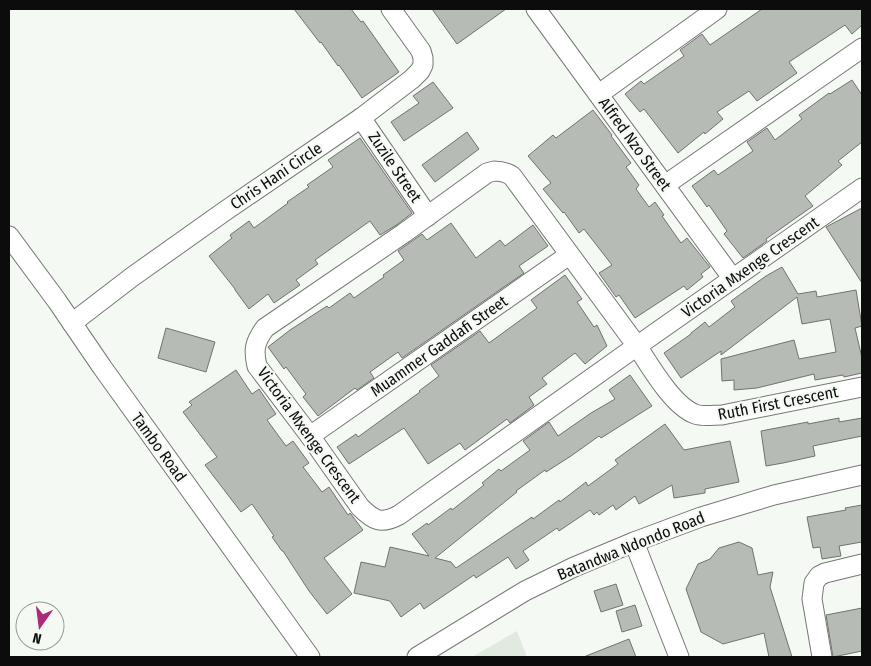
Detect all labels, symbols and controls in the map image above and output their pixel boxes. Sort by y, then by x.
street label: Alfred Nzo Street [595,94,676,195]
street label: Zuzile Street [364,128,426,207]
street label: Chris Hani Circle [227,138,326,214]
street label: Victoria Mxenge Crescent [678,212,823,322]
street label: Muammer Gaddafi Street [367,291,512,401]
street label: Victoria Mxenge Crescent [253,363,365,507]
street label: Ruth First Crescent [716,382,840,424]
street label: Tambo Road [128,409,190,485]
street label: Batandwa Ndondo Road [554,508,708,584]
north arrow [15,601,65,651]
text: N [31,629,43,647]

